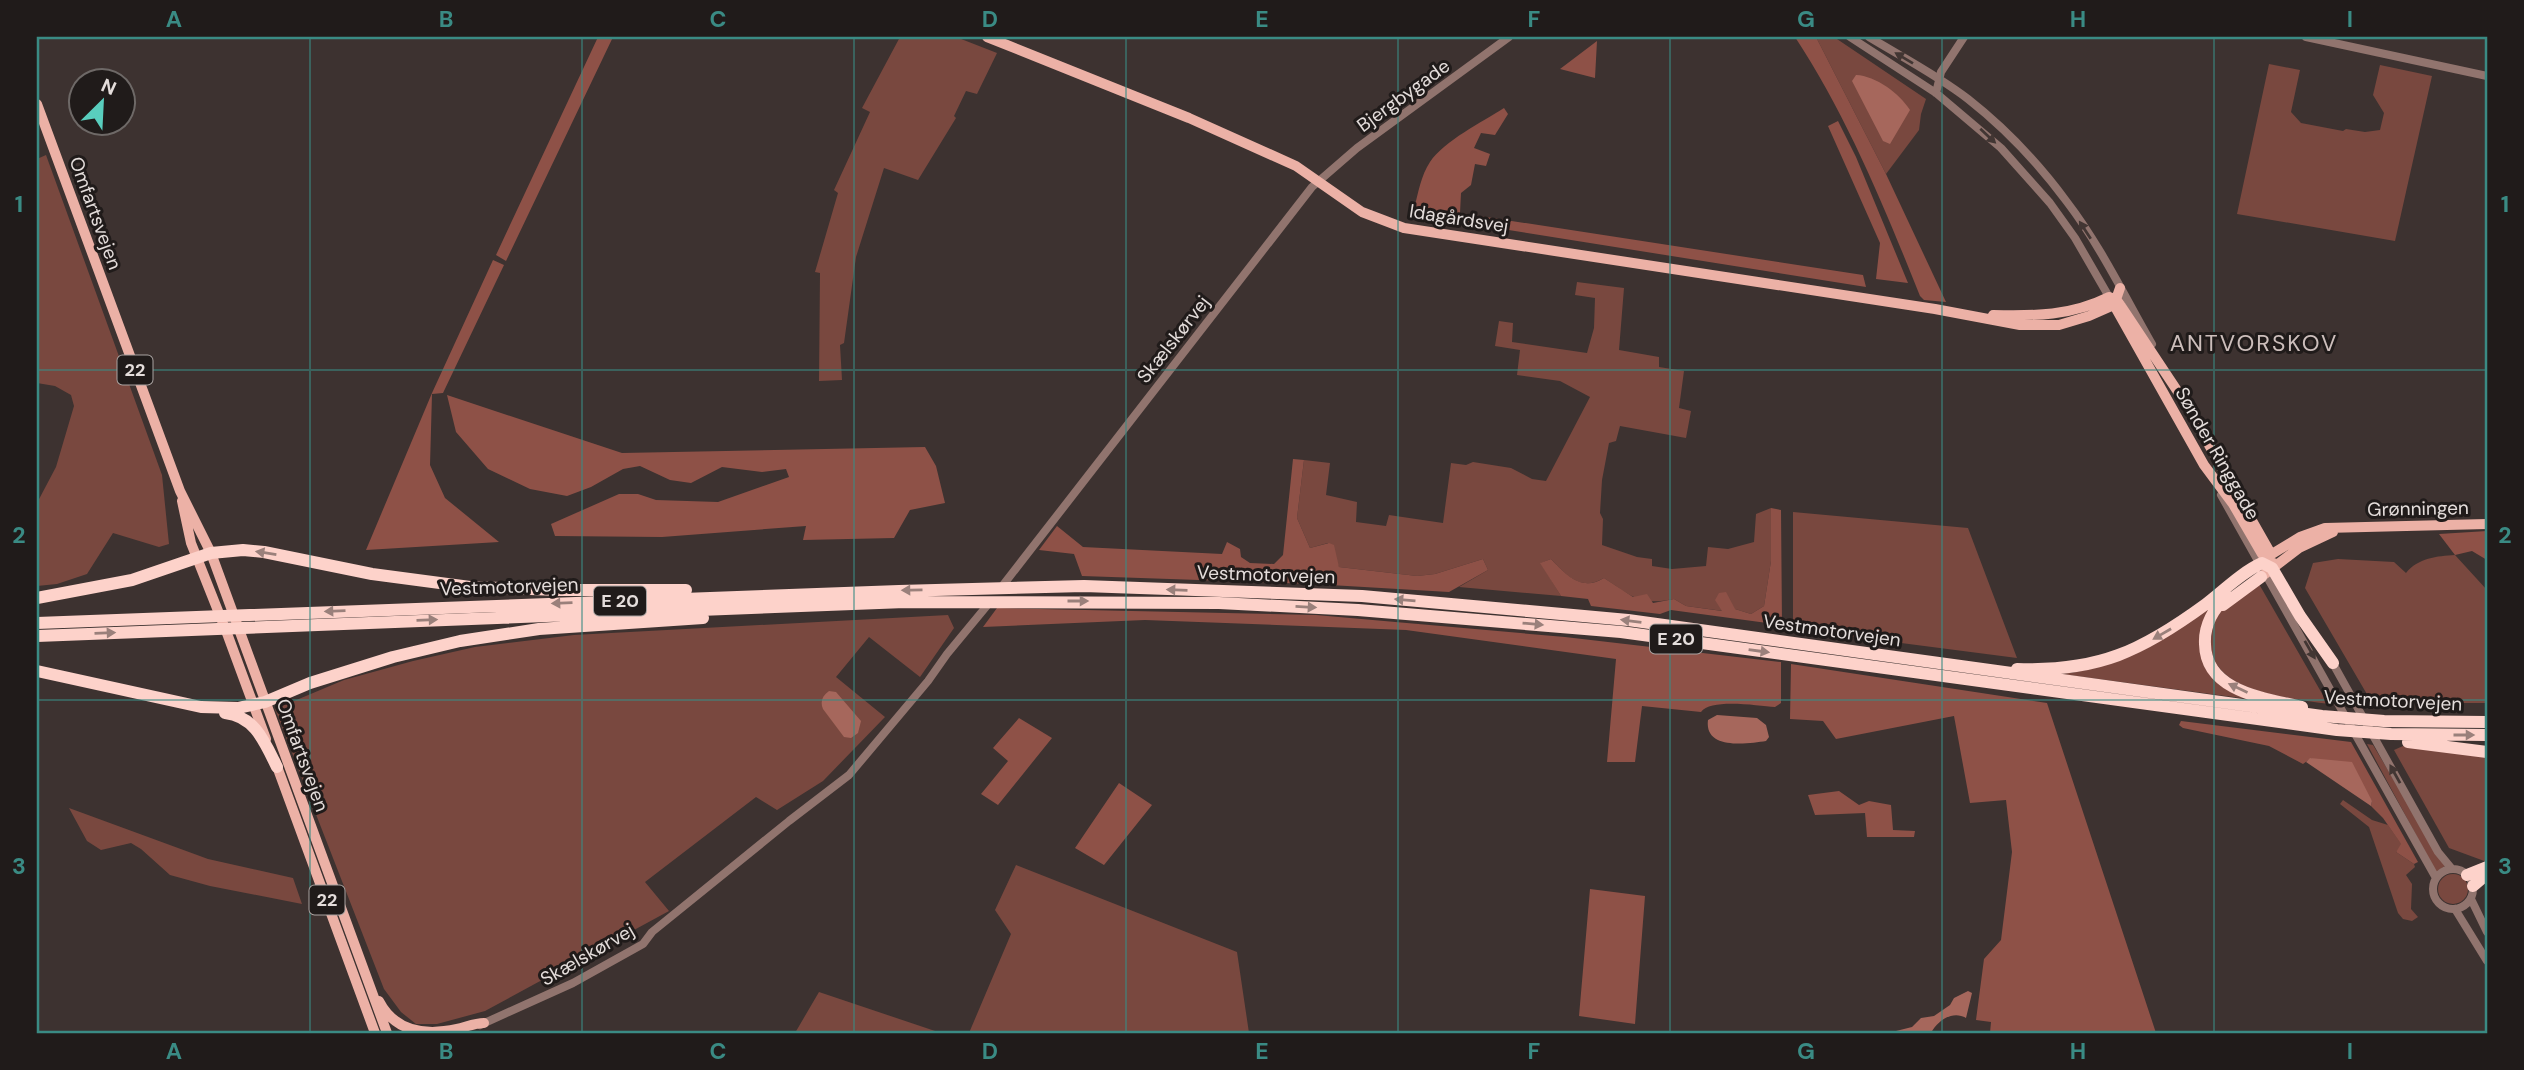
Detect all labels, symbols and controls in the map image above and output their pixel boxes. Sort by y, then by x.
text: A [166,4,182,34]
text: B [439,4,453,34]
text: C [710,4,726,34]
text: D [982,4,998,34]
text: E [1255,4,1269,34]
text: F [1528,4,1541,34]
text: G [1797,4,1815,34]
text: H [2070,4,2086,34]
text: I [2347,4,2353,34]
one-way arrow [1894,51,1913,64]
street label: Bjergbygade [1352,53,1455,138]
north arrow [66,66,136,136]
text: N [97,73,120,101]
one-way arrow [1980,128,1997,145]
street label: Omfartsvejen [64,153,127,273]
text: 1 [15,189,23,219]
text: 1 [2501,189,2509,219]
street label: Idagårdsvej [1407,198,1510,239]
one-way arrow [2079,220,2092,239]
street label: Skælskørvej [1131,290,1215,388]
district label: ANTVORSKOV [2170,328,2338,358]
road number: 22 [118,356,152,384]
street label: Sønder Ringgade [2169,382,2266,524]
street label: Grønningen [2367,495,2469,522]
text: 2 [12,520,26,550]
text: 2 [2498,520,2512,550]
one-way arrow [255,547,277,558]
street label: Vestmotorvejen [1196,560,1336,589]
street label: Vestmotorvejen [439,572,579,601]
one-way arrow [1166,584,1188,595]
one-way arrow [901,585,923,596]
road number: E 20 [594,586,646,616]
one-way arrow [1393,594,1415,605]
one-way arrow [1068,595,1090,607]
one-way arrow [551,597,573,608]
one-way arrow [1295,602,1317,613]
one-way arrow [323,605,345,617]
street label: Vestmotorvejen [1761,608,1902,653]
one-way arrow [416,615,438,626]
one-way arrow [1620,615,1642,626]
one-way arrow [1522,619,1544,630]
road number: E 20 [1650,624,1702,654]
one-way arrow [94,628,116,639]
one-way arrow [2152,628,2171,640]
one-way arrow [2304,641,2316,660]
one-way arrow [1748,645,1770,656]
one-way arrow [2228,682,2248,694]
street label: Vestmotorvejen [2323,684,2463,717]
street label: Omfartsvejen [271,695,334,815]
one-way arrow [2453,729,2475,741]
one-way arrow [2389,764,2401,784]
text: 3 [12,851,26,881]
text: 3 [2498,851,2512,881]
road number: 22 [310,886,344,915]
street label: Skælskørvej [536,917,639,991]
text: A [166,1036,182,1066]
text: B [439,1036,453,1066]
text: C [710,1036,726,1066]
text: D [982,1036,998,1066]
text: E [1255,1036,1269,1066]
text: F [1528,1036,1541,1066]
text: G [1797,1036,1815,1066]
text: H [2070,1036,2086,1066]
text: I [2347,1036,2353,1066]

